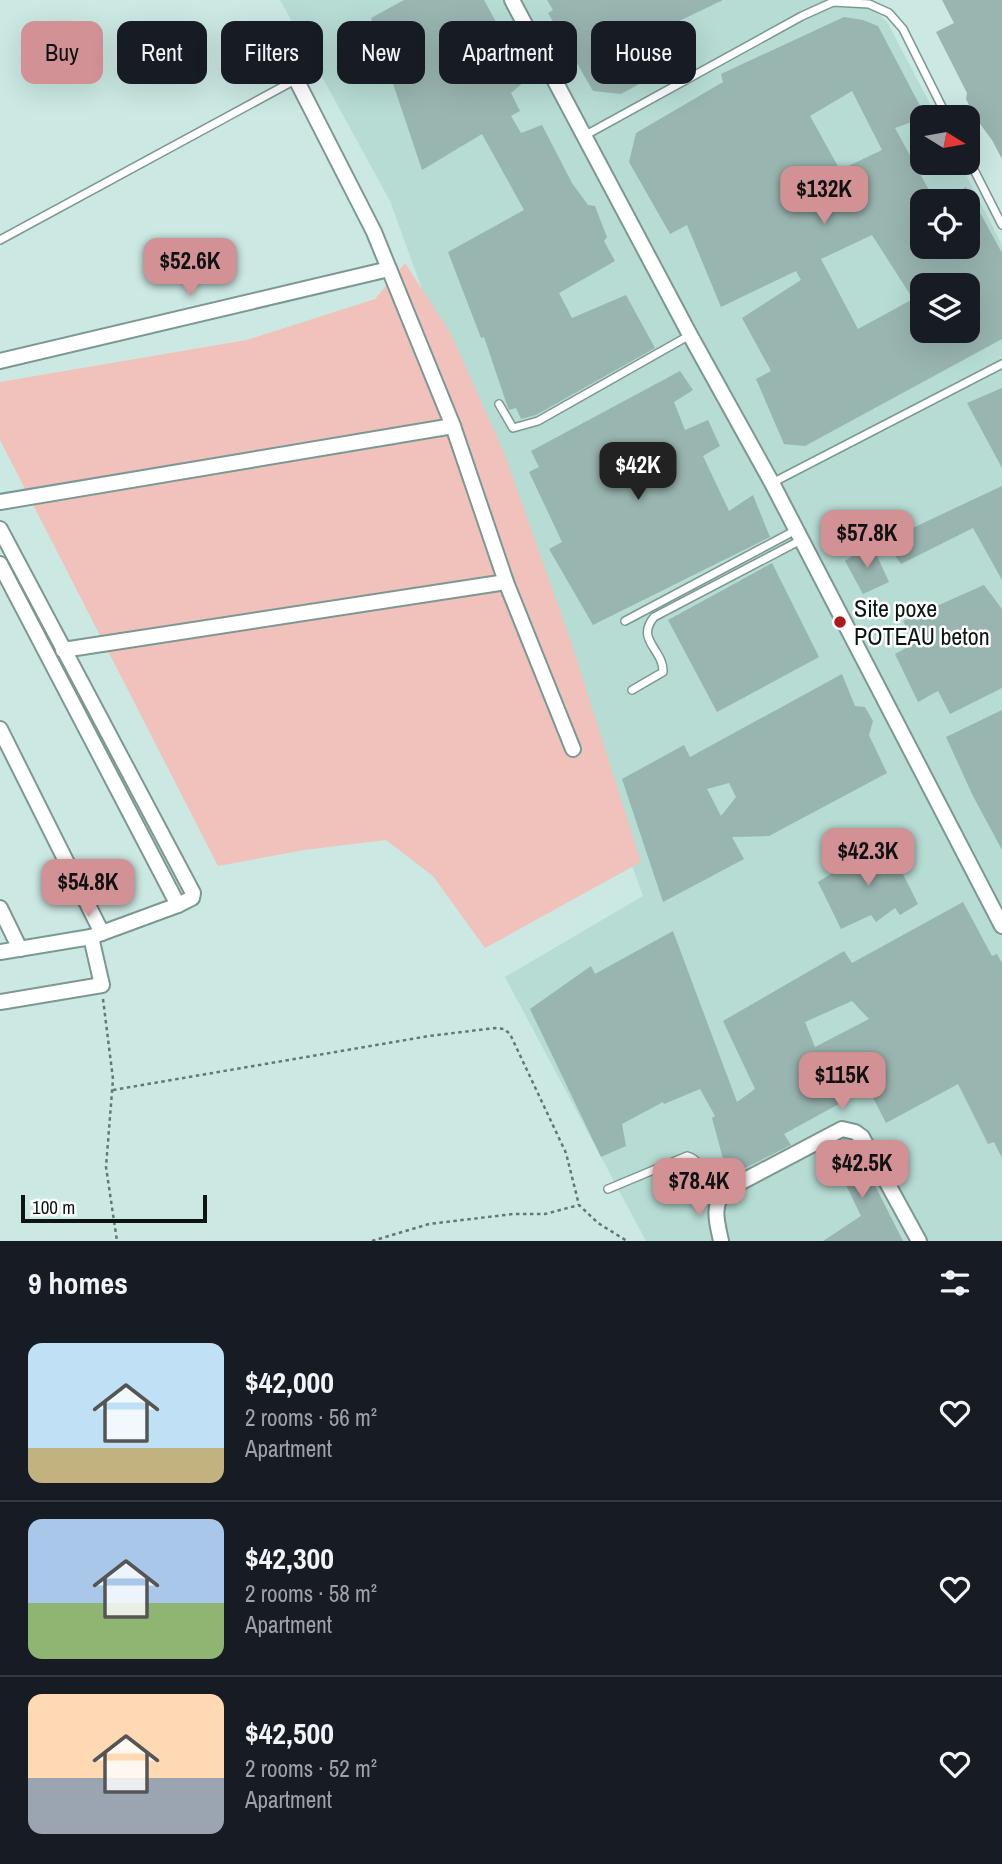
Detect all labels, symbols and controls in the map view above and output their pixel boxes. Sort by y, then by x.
chip: Buy [21,21,103,84]
chip: Rent [117,21,207,84]
chip: Filters [221,21,323,84]
chip: New [337,21,425,84]
chip: Apartment [439,21,577,84]
chip: House [591,21,696,84]
north arrow [910,105,980,175]
map controls [910,105,980,343]
pin: $132K [775,166,873,226]
text: $132K [796,173,852,204]
button: locate [910,189,980,259]
pin: $52.6K [133,238,247,298]
text: $52.6K [160,245,220,276]
button: layers [910,273,980,343]
pin: $42K [597,442,679,502]
text: $42K [615,449,661,480]
pin: $57.8K [810,510,924,570]
text: $57.8K [837,517,897,548]
place label: Site poxe POTEAU beton [854,592,990,652]
marker: Site poxe POTEAU beton [832,614,848,630]
pin: $42.3K [811,828,925,888]
text: $42.3K [838,835,898,866]
pin: $54.8K [31,860,145,919]
text: $54.8K [58,866,118,897]
pin: $115K [793,1052,891,1112]
text: $115K [815,1059,869,1090]
pin: $42.5K [805,1140,919,1200]
text: $42.5K [832,1147,892,1178]
pin: $78.4K [642,1158,756,1218]
text: $78.4K [669,1165,729,1196]
scale bar [21,1192,206,1224]
text: 100 m [32,1194,75,1220]
text: 9 homes [28,1263,128,1303]
icon: filters [936,1264,974,1302]
text: $42,000 [245,1362,334,1402]
icon: home [84,1371,168,1455]
icon: heart [936,1394,974,1432]
text: 2 rooms · 56 m² [245,1402,377,1433]
text: Apartment [245,1433,332,1464]
text: $42,300 [245,1538,334,1578]
icon: home [84,1547,168,1631]
icon: heart [936,1570,974,1608]
text: 2 rooms · 58 m² [245,1578,377,1609]
text: Apartment [245,1609,332,1640]
text: $42,500 [245,1713,334,1753]
icon: home [84,1722,168,1806]
icon: heart [936,1745,974,1783]
text: 2 rooms · 52 m² [245,1753,377,1784]
text: Apartment [245,1784,332,1815]

